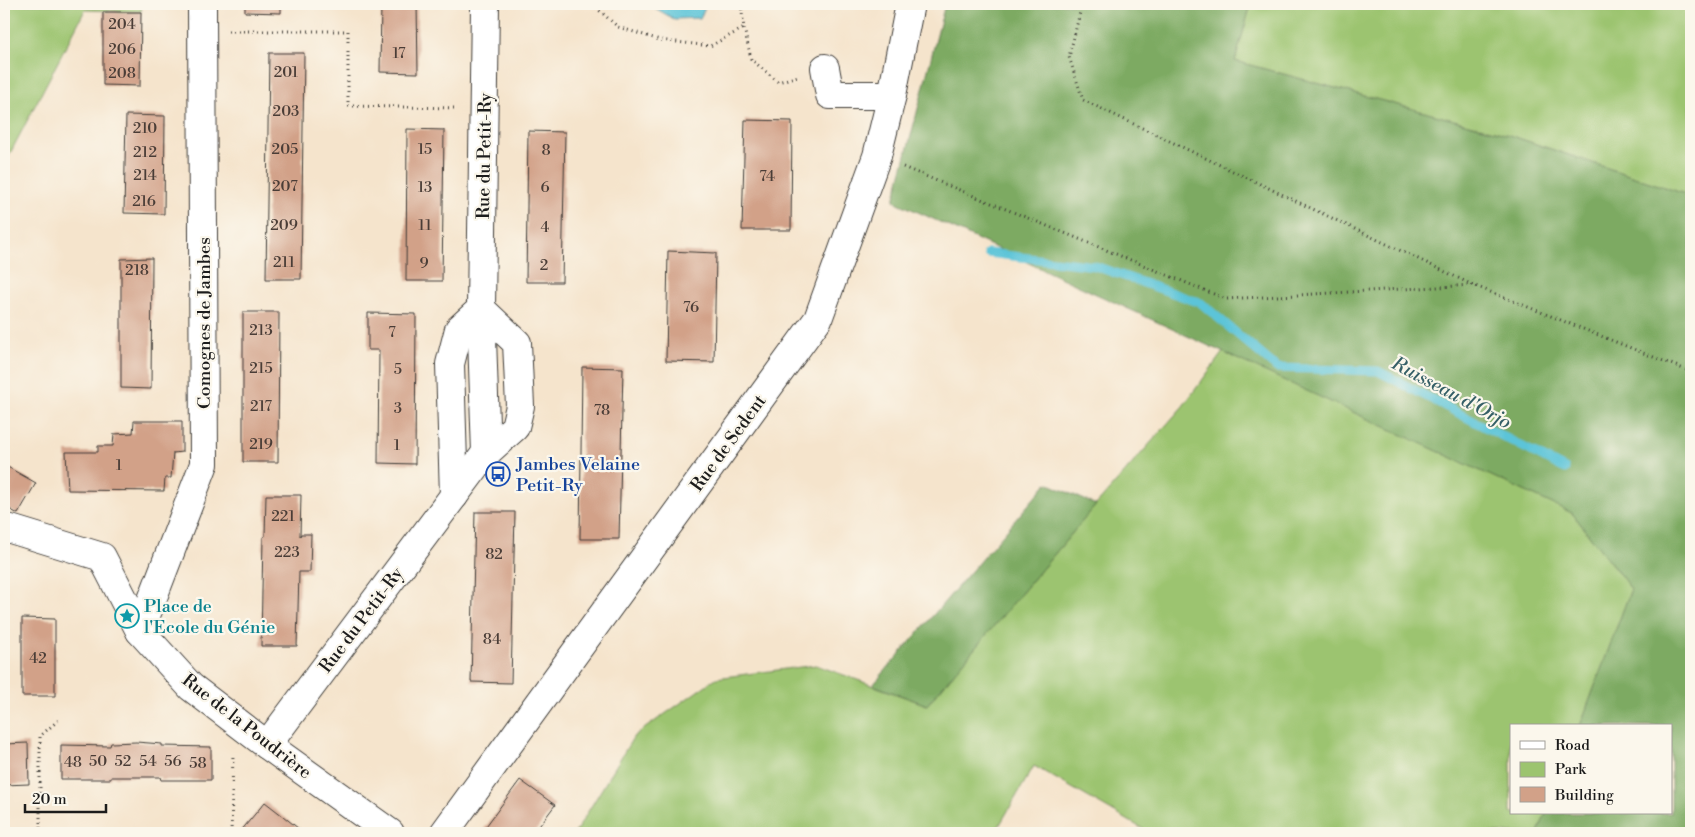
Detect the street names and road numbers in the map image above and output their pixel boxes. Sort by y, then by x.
street label: Rue du Petit-Ry [472,92,497,219]
street label: Comognes de Jambes [193,237,216,409]
street label: Rue de Sedent [685,390,772,496]
street label: Rue du Petit-Ry [314,563,409,678]
street label: Rue de la Poudrière [177,669,316,784]

